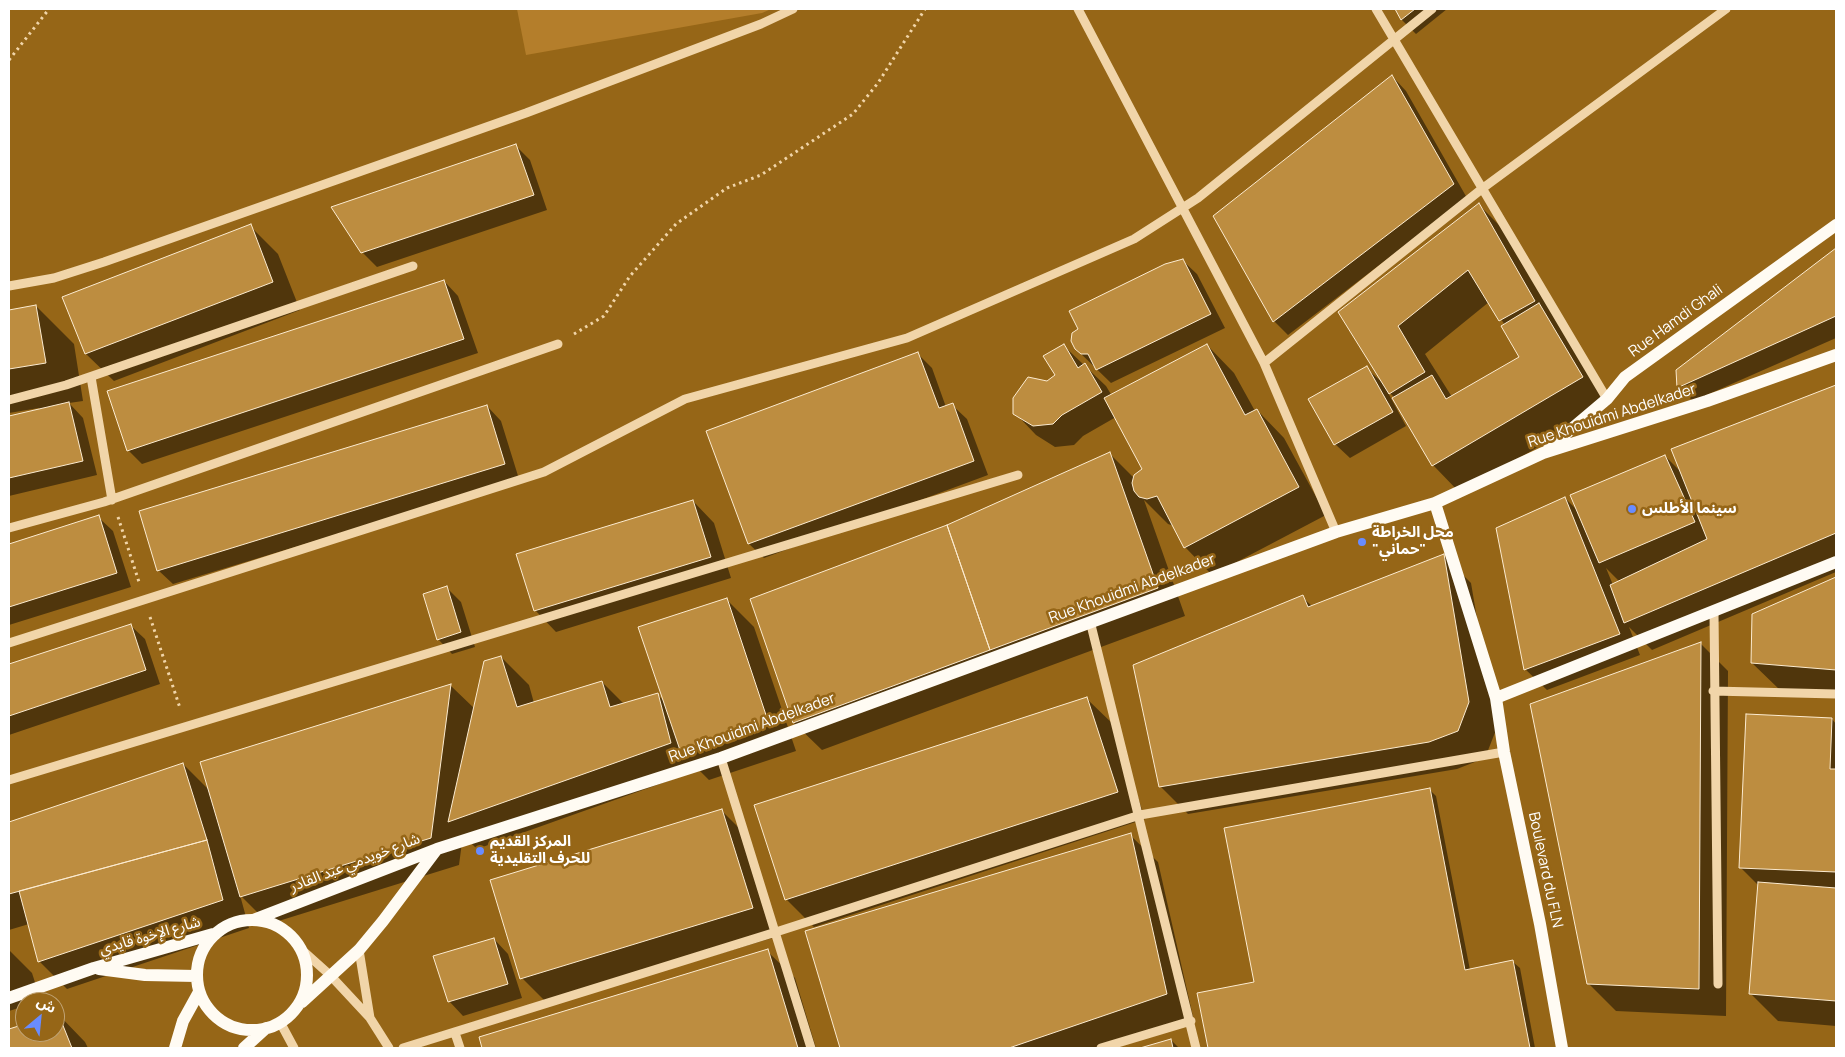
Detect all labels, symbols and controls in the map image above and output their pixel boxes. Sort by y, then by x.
street label: Rue Hamdi Ghali [1626,281,1726,361]
street label: Rue Khouidmi Abdelkader [1526,380,1698,452]
place label: سينما الأطلس [1642,500,1737,518]
marker: سينما الأطلس [1626,503,1638,515]
place label: محل الخراطة "حماني" [1372,524,1454,559]
marker: محل الخراطة "حماني" [1356,536,1368,548]
street label: Rue Khouidmi Abdelkader [1046,550,1218,628]
street label: Rue Khouidmi Abdelkader [666,689,838,767]
street label: Boulevard du FLN [1524,810,1566,930]
street label: شارع خويدمي عبد القادر [287,830,423,896]
place label: المركز القديم للحرف التقليدية [490,833,590,868]
marker: المركز القديم للحرف التقليدية [474,845,486,857]
street label: شارع الإخوة قايدي [97,913,203,959]
text: ش [34,991,60,1017]
north arrow [15,992,65,1042]

